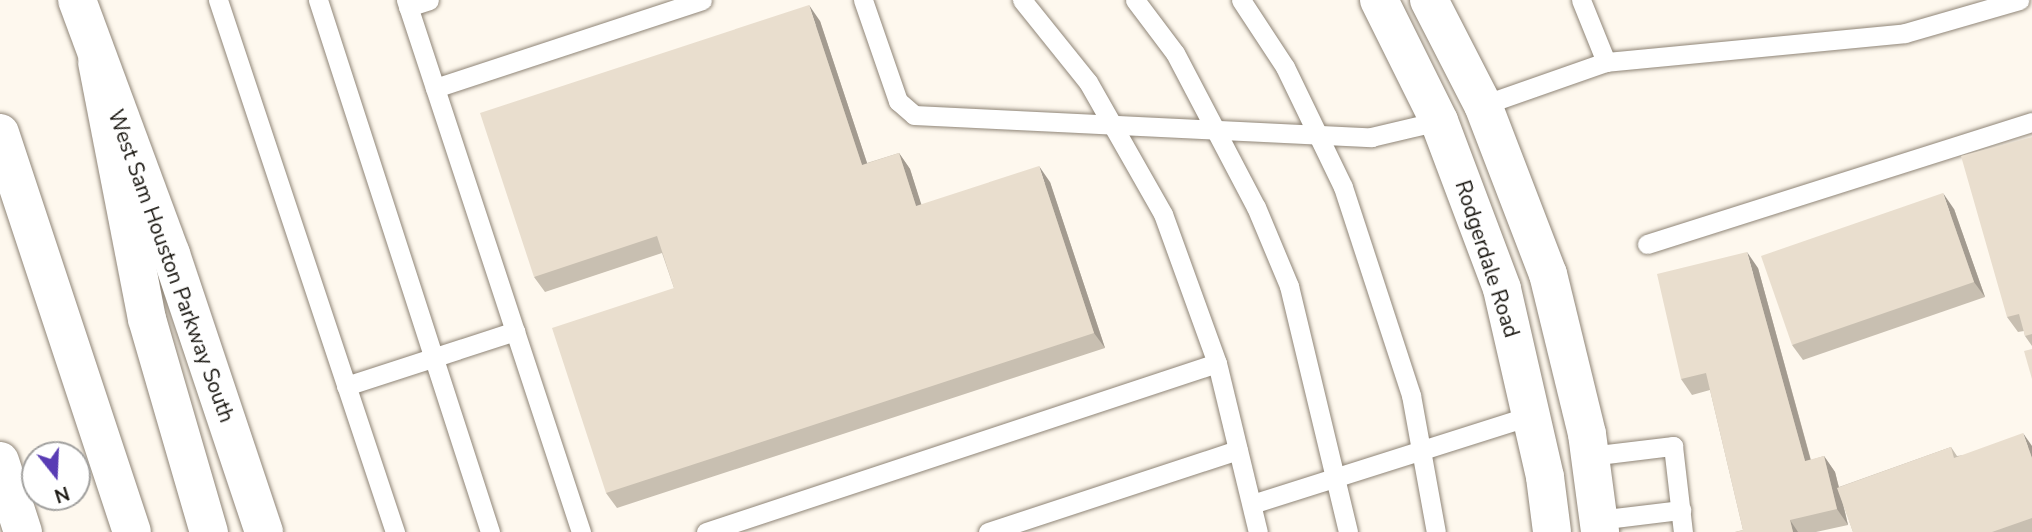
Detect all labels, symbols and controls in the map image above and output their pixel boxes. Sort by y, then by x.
street label: West Sam Houston Parkway South [103,106,239,426]
street label: Rodgerdale Road [1450,177,1524,341]
north arrow [21,441,91,511]
text: N [51,480,73,509]

